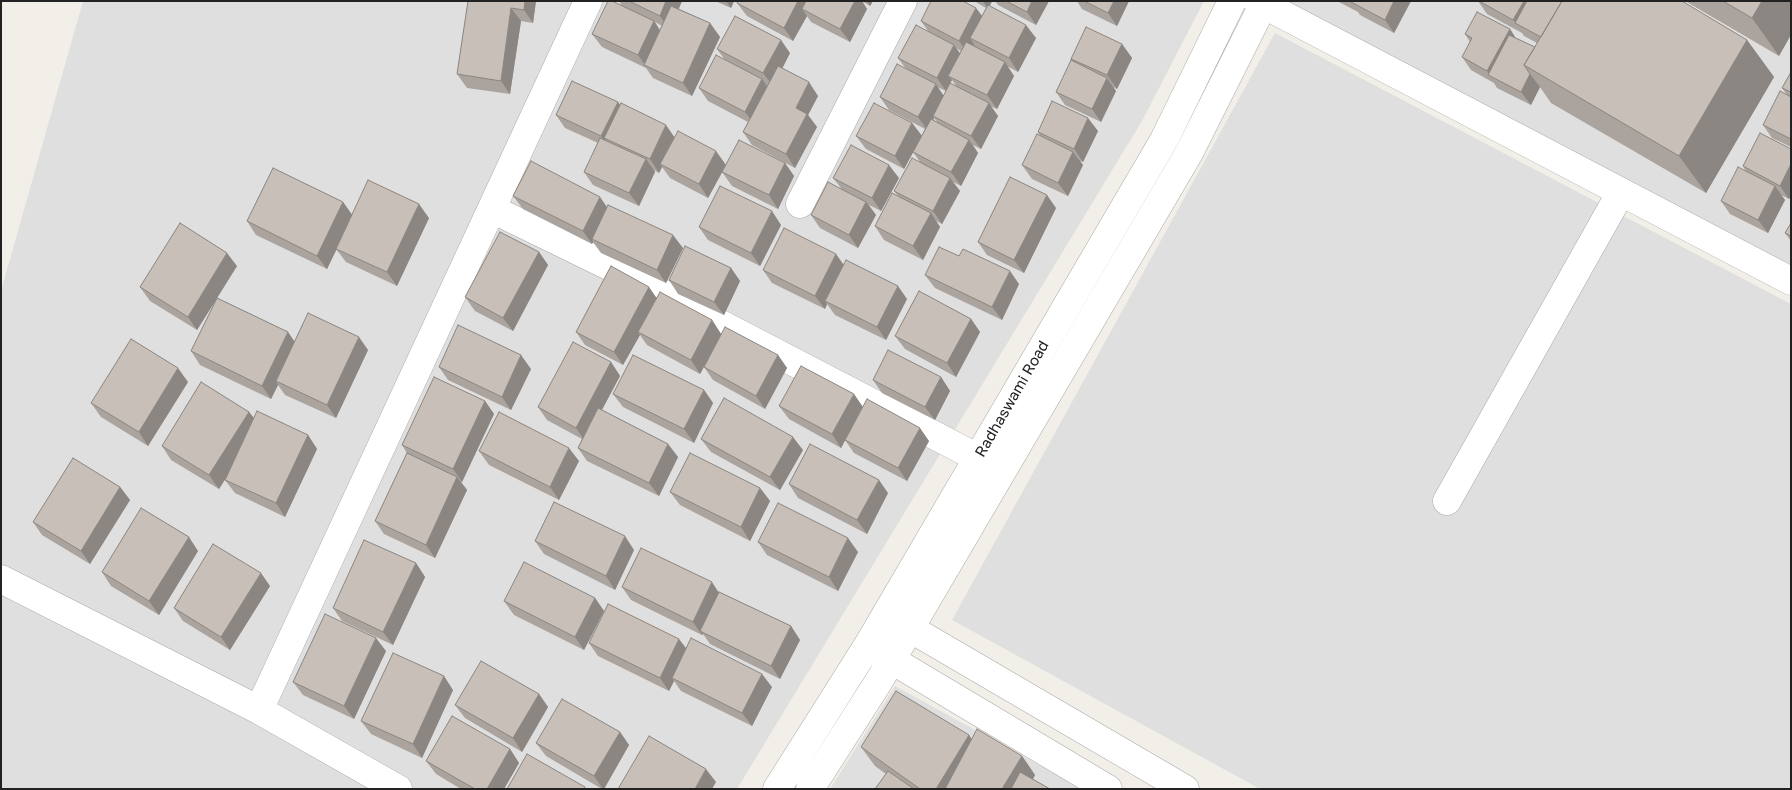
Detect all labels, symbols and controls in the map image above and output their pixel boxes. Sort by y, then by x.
street label: Radhaswami Road [971,338,1053,460]

